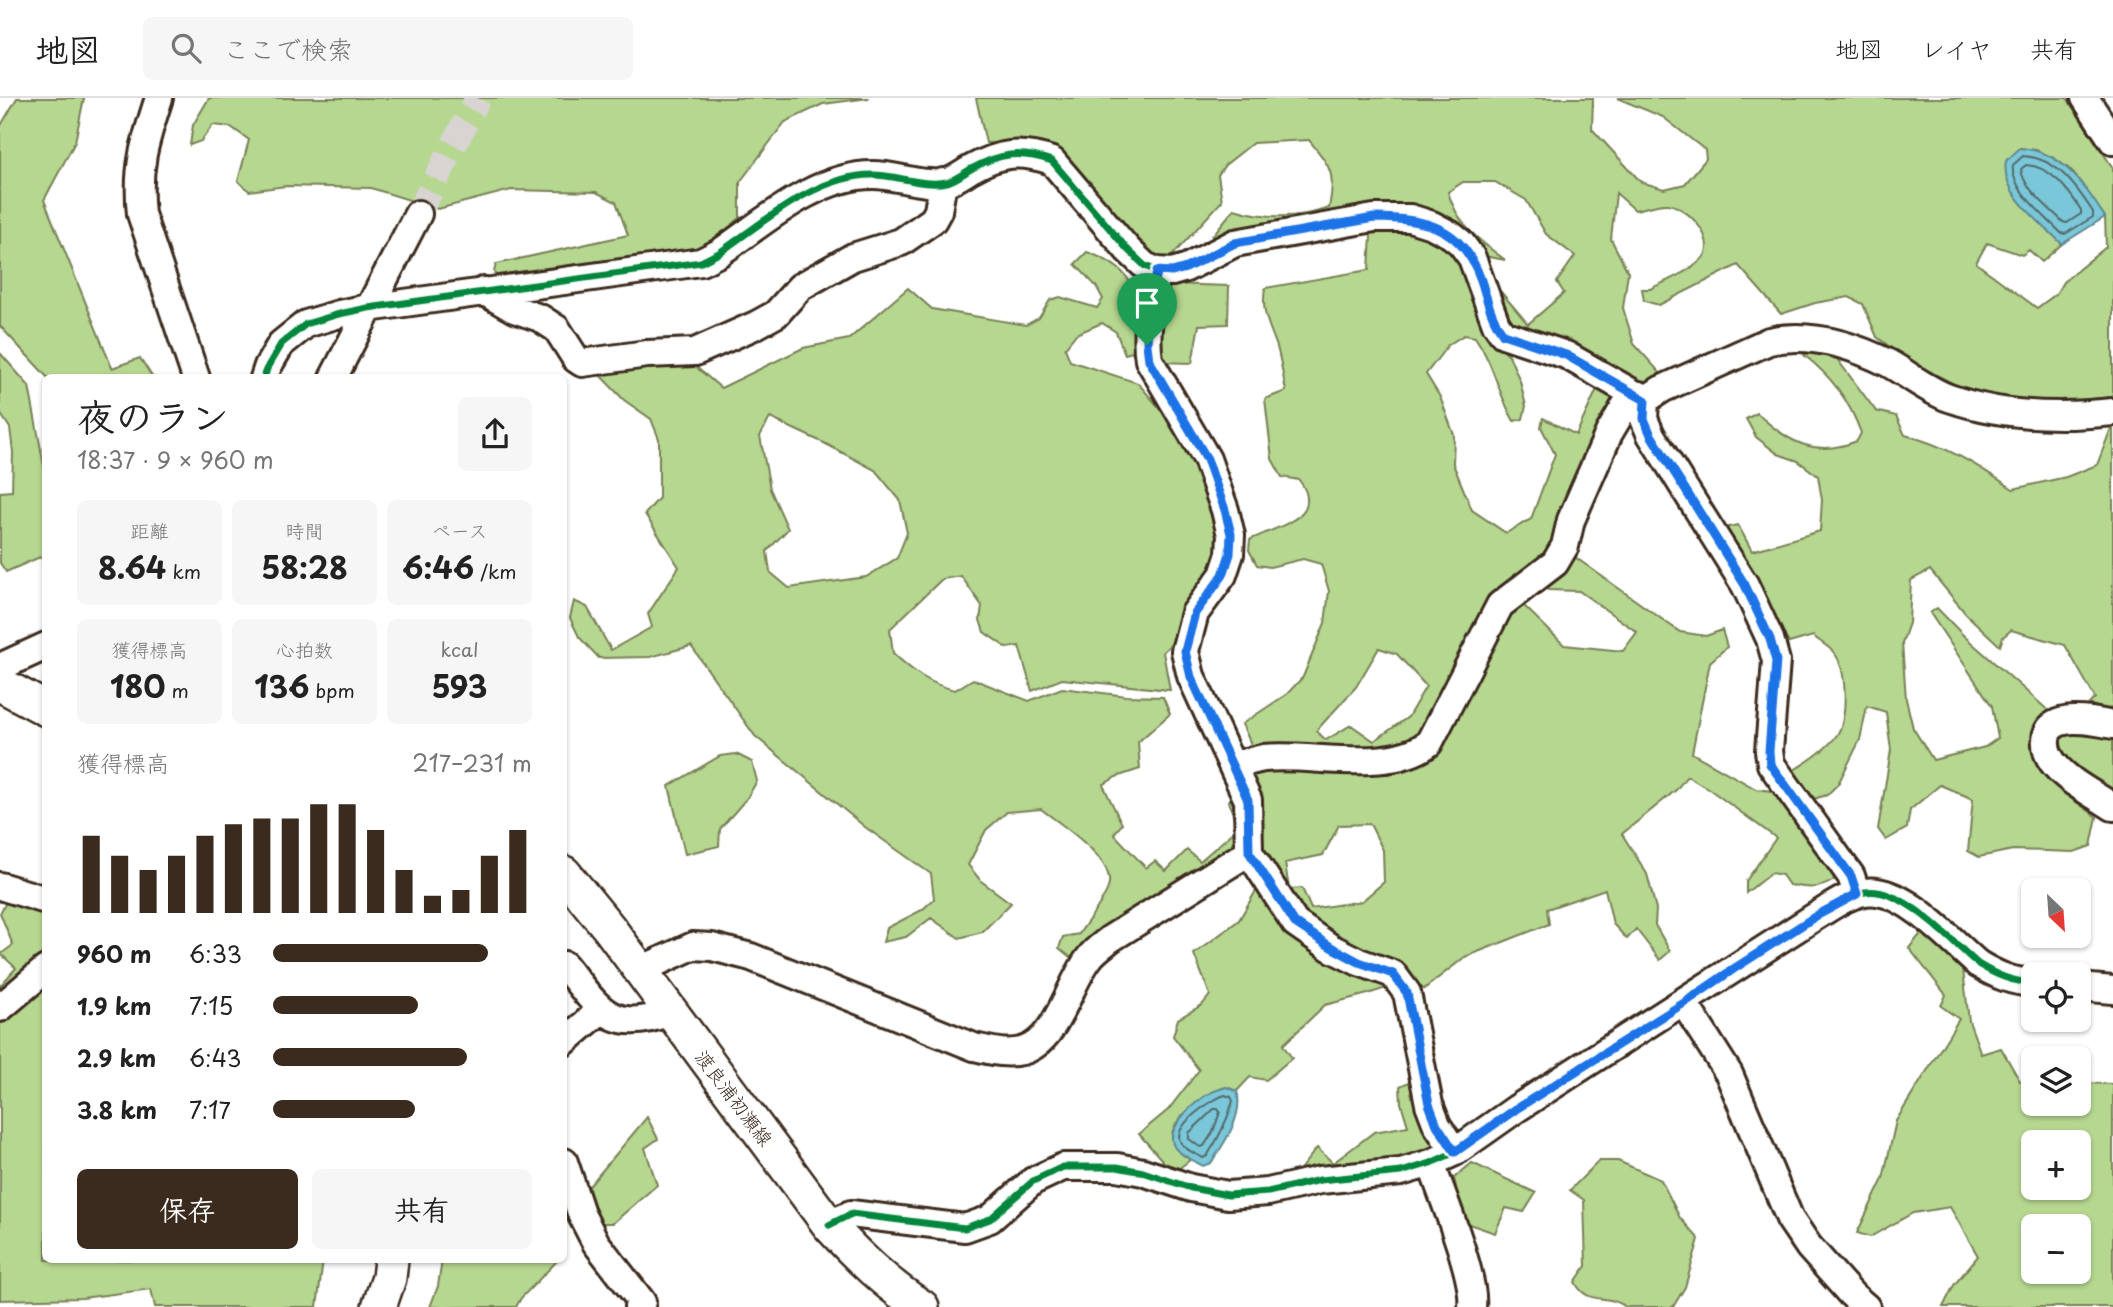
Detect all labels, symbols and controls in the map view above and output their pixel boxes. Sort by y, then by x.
search box [143,17,633,80]
text: 地図 [35,23,101,73]
icon: search [167,29,205,67]
text: ここで検索 [223,29,353,68]
text: 地図 [1835,30,1883,66]
text: レイヤ [1921,30,1992,66]
text: 共有 [2030,30,2078,66]
pin [1117,273,1177,345]
icon: arrive [1128,284,1166,322]
text: 夜のラン [77,387,229,444]
button: share [458,397,532,471]
text: 18:37 · 9 × 960 m [77,442,274,477]
text: 距離 [130,516,169,544]
text: 時間 [285,516,324,544]
text: ペース [432,516,487,544]
text: 8.64 [98,544,166,589]
text: 58:28 [261,544,348,589]
text: 6:46 [402,544,474,589]
text: km [166,557,201,585]
text: /km [474,557,517,585]
text: 獲得標高 [111,635,188,663]
text: 心拍数 [276,635,333,663]
text: kcal [441,635,478,663]
text: 180 [110,663,165,708]
text: 136 [254,663,309,708]
text: 593 [432,663,487,708]
text: m [165,676,189,704]
text: bpm [309,676,355,704]
text: 獲得標高 [77,745,169,780]
text: 217–231 m [412,745,532,780]
north arrow [2021,878,2091,948]
map controls [2021,878,2091,1284]
text: 960 m [77,936,151,971]
text: 6:33 [189,936,242,971]
button: locate [2021,962,2091,1032]
text: 1.9 km [77,988,151,1023]
text: 7:15 [189,988,233,1023]
text: 2.9 km [77,1040,156,1075]
text: 6:43 [189,1040,242,1075]
street label: 渡良浦初瀬線 [689,1043,780,1151]
button: layers [2021,1046,2091,1116]
text: 3.8 km [77,1092,157,1127]
text: 7:17 [189,1092,231,1127]
button: + [2021,1130,2091,1200]
button: 保存 [77,1169,298,1249]
button: 共有 [312,1169,532,1249]
button: − [2021,1214,2091,1284]

